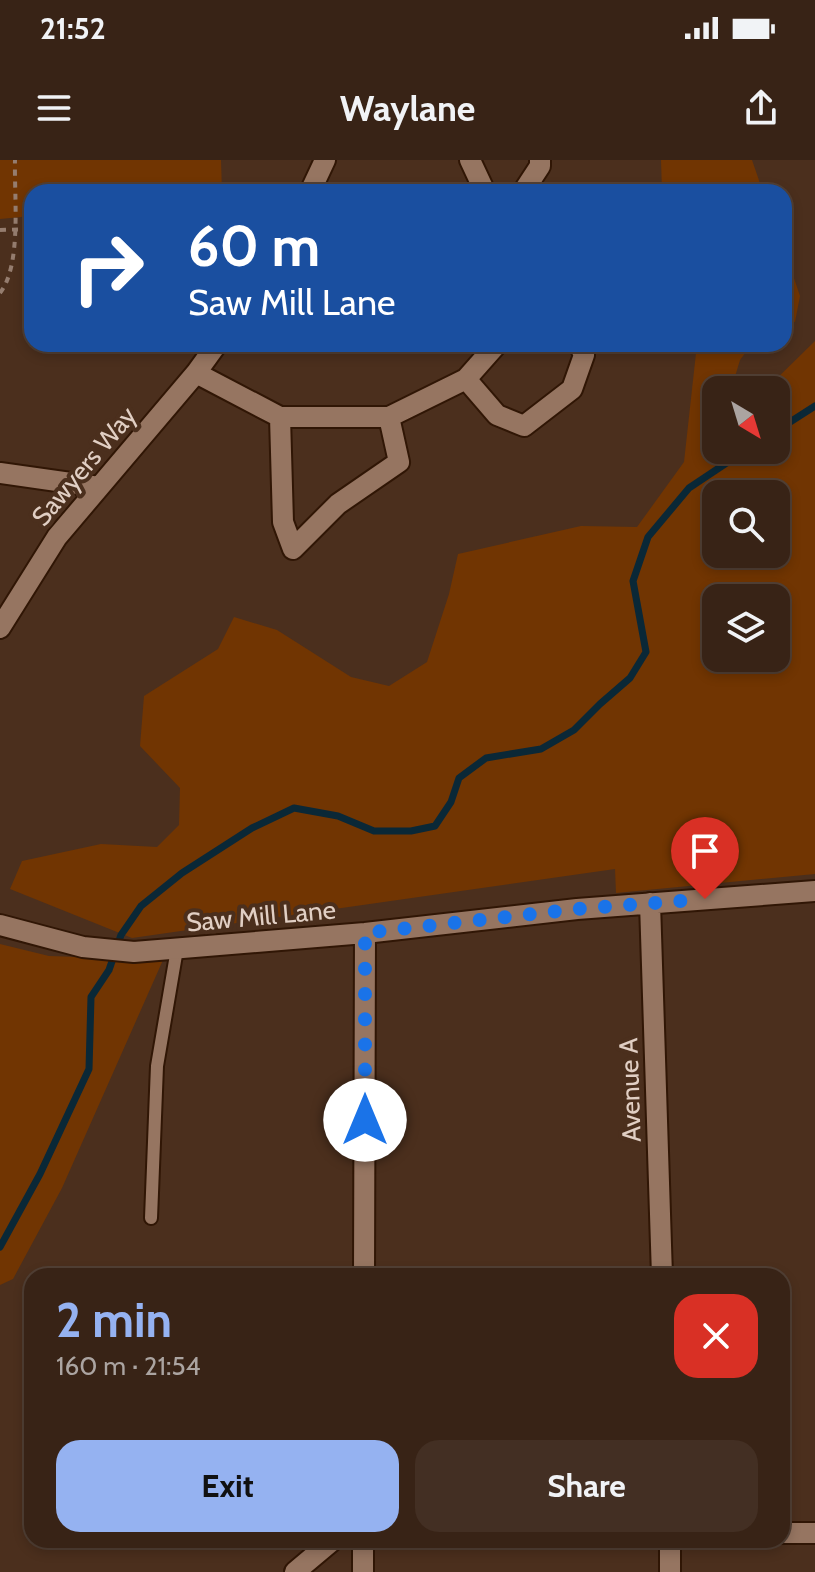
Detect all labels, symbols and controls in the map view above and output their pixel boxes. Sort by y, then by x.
text: 21:52 [40,10,106,47]
icon: menu [32,86,76,130]
text: Waylane [340,86,475,130]
icon: share [739,86,783,130]
text: 60 m [188,212,320,280]
icon: right [56,216,160,320]
text: Saw Mill Lane [188,280,396,324]
north arrow [702,376,790,464]
map controls [702,376,790,672]
street label: Sawyers Way [25,400,143,532]
button: search [702,480,790,568]
button: layers [702,584,790,672]
pin [671,817,739,899]
icon: arrive [683,829,727,873]
street label: Saw Mill Lane [185,894,337,938]
street label: Avenue A [612,1037,648,1143]
position arrow [323,1078,407,1162]
text: 2 min [56,1291,172,1349]
button: close [674,1294,758,1378]
text: 160 m · 21:54 [56,1350,201,1382]
button: Exit [56,1440,399,1532]
button: Share [415,1440,758,1532]

